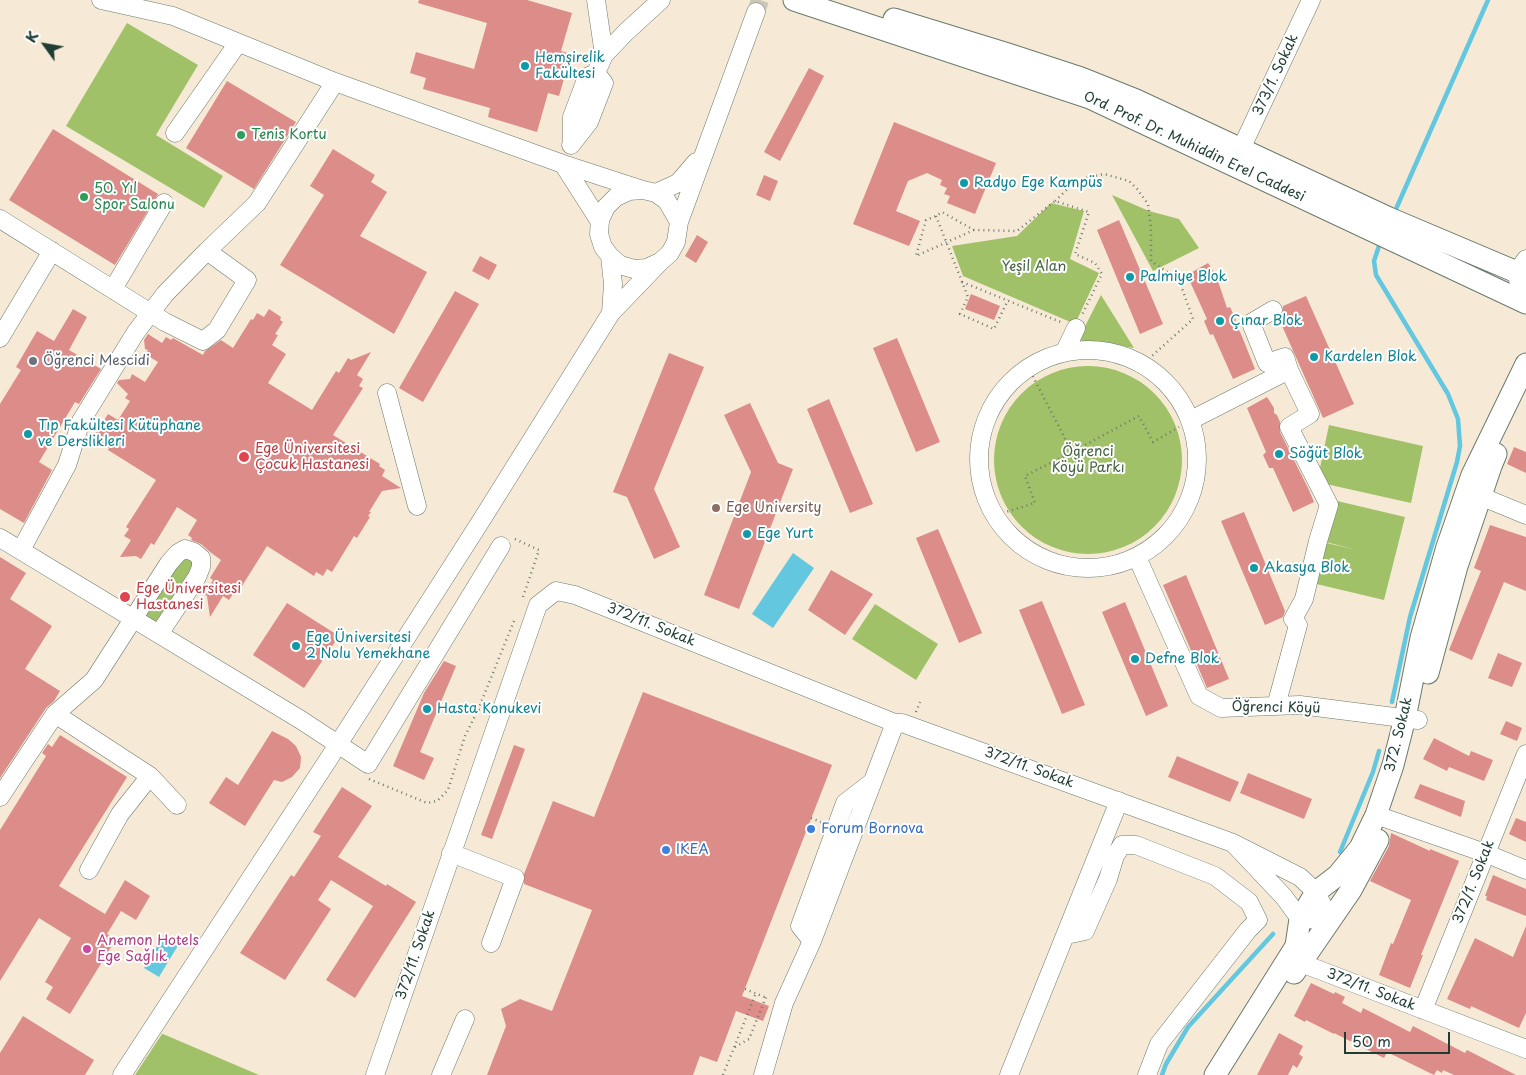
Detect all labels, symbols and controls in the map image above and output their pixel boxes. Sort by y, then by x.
north arrow [20,20,70,70]
text: K [20,27,43,47]
street label: 373/1. Sokak [1250,31,1302,119]
place label: Hemşirelik Fakültesi [535,50,605,82]
marker: Hemşirelik Fakültesi [519,60,531,72]
street label: Ord. Prof. Dr. Muhiddin Erel Caddesi [1081,88,1307,206]
place label: Tenis Kortu [251,127,327,143]
marker: Tenis Kortu [235,129,247,141]
place label: Radyo Ege Kampüs [974,175,1102,191]
marker: Radyo Ege Kampüs [958,177,970,189]
place label: 50. Yıl Spor Salonu [94,181,175,213]
marker: 50. Yıl Spor Salonu [78,191,90,203]
park label: Yeşil Alan [1002,259,1066,275]
place label: Palmiye Blok [1140,269,1227,285]
marker: Palmiye Blok [1124,271,1136,283]
place label: Çınar Blok [1230,313,1302,329]
marker: Çınar Blok [1214,315,1226,327]
place label: Kardelen Blok [1324,349,1417,365]
marker: Kardelen Blok [1308,351,1320,363]
place label: Öğrenci Mescidi [43,353,150,369]
marker: Öğrenci Mescidi [27,355,39,367]
place label: Tıp Fakültesi Kütüphane ve Derslikleri [38,418,201,451]
marker: Tıp Fakültesi Kütüphane ve Derslikleri [22,428,34,440]
place label: Ege Üniversitesi Çocuk Hastanesi [255,441,369,474]
park label: Öğrenci Köyü Parkı [1051,444,1125,477]
place label: Söğüt Blok [1289,446,1363,462]
marker: Söğüt Blok [1273,448,1285,460]
marker: Ege Üniversitesi Çocuk Hastanesi [237,450,251,464]
place label: Ege University [726,500,821,516]
marker: Ege University [710,502,722,514]
place label: Ege Yurt [757,526,813,542]
marker: Ege Yurt [741,528,753,540]
place label: Akasya Blok [1264,560,1350,576]
marker: Akasya Blok [1248,562,1260,574]
place label: Ege Üniversitesi Hastanesi [136,581,241,614]
marker: Ege Üniversitesi Hastanesi [118,590,132,604]
street label: 372/11. Sokak [604,600,698,650]
place label: Ege Üniversitesi 2 Nolu Yemekhane [306,630,430,662]
marker: Ege Üniversitesi 2 Nolu Yemekhane [290,640,302,652]
place label: Defne Blok [1145,651,1220,667]
marker: Defne Blok [1129,653,1141,665]
street label: 372. Sokak [1382,696,1416,774]
street label: Öğrenci Köyü [1231,699,1321,717]
place label: Hasta Konukevi [437,701,541,717]
marker: Hasta Konukevi [421,703,433,715]
street label: 372/11. Sokak [982,744,1076,792]
place label: Forum Bornova [821,821,924,837]
marker: Forum Bornova [805,823,817,835]
street label: 372/1. Sokak [1450,838,1498,926]
place label: IKEA [676,842,709,858]
marker: IKEA [660,844,672,856]
street label: 372/11. Sokak [393,908,439,1002]
place label: Anemon Hotels Ege Sağlık [97,933,199,966]
marker: Anemon Hotels Ege Sağlık [81,943,93,955]
street label: 372/11. Sokak [1324,965,1418,1015]
scale bar [1346,1022,1452,1054]
text: 50 m [1352,1029,1391,1052]

